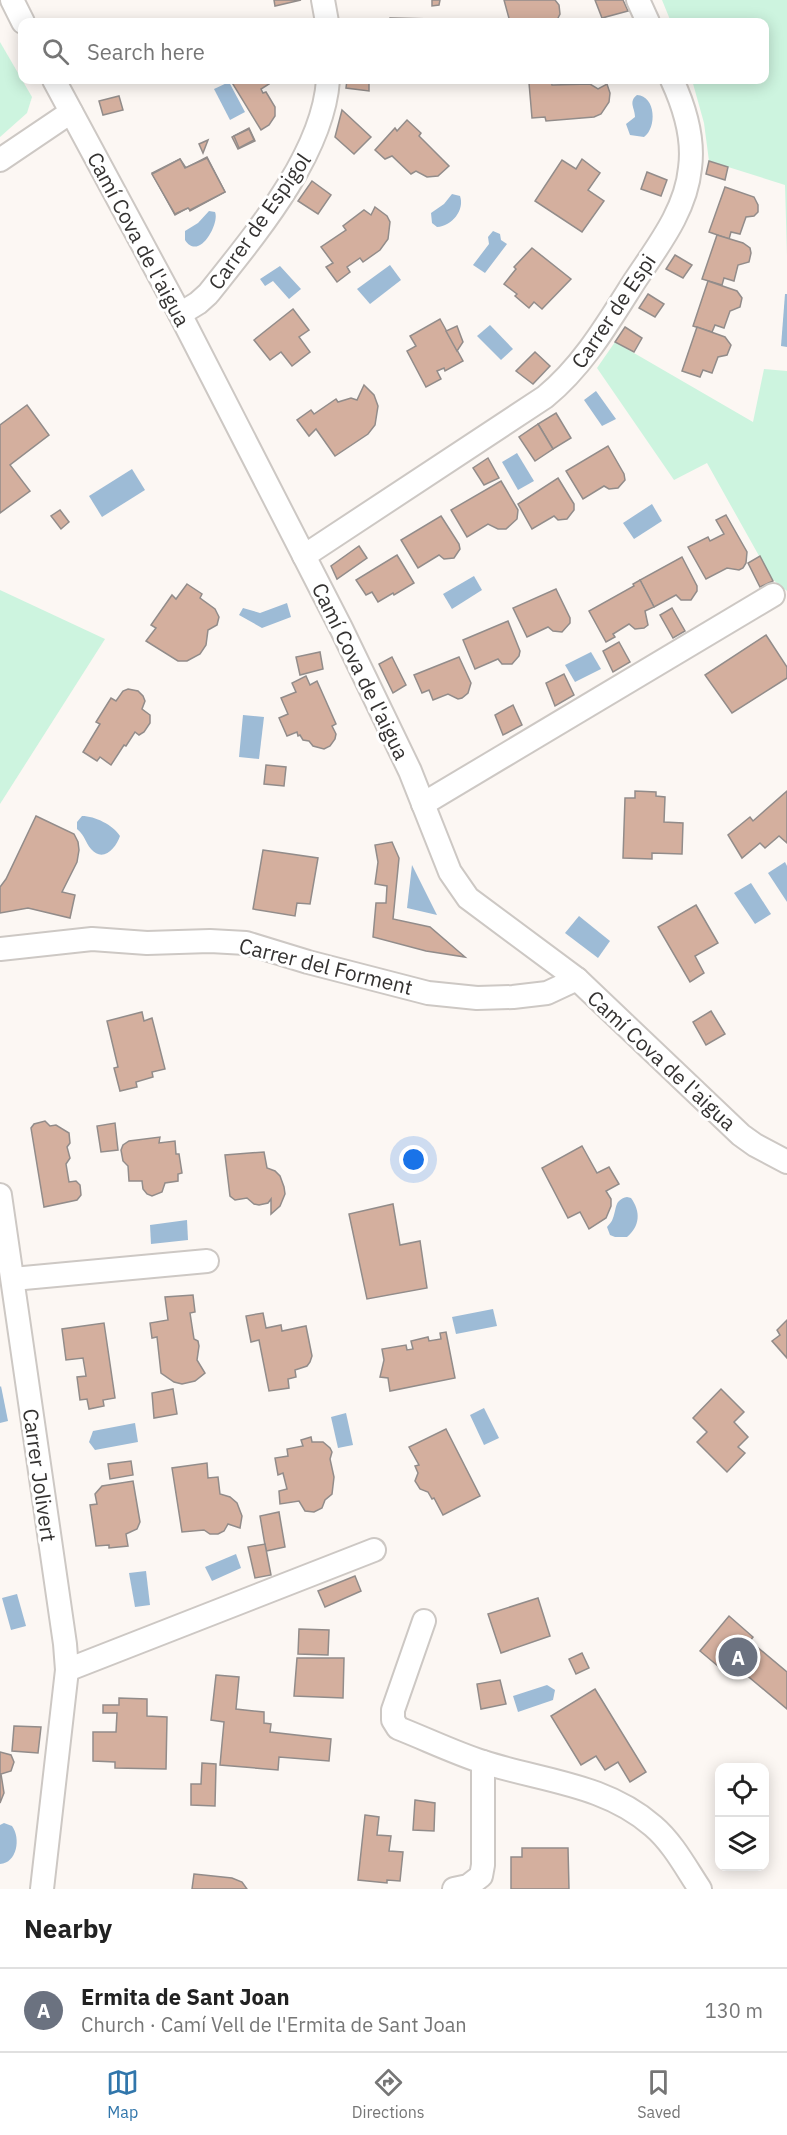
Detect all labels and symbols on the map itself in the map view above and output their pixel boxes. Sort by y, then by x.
street label: Camí Cova de l'aigua [81,147,197,331]
street label: Carrer de Espigol [201,147,317,295]
street label: Carrer de Espi [564,248,662,374]
street label: Camí Cova de l'aigua [306,578,416,764]
street label: Carrer del Forment [236,931,416,1001]
street label: Camí Cova de l'aigua [582,984,742,1136]
your location [399,1145,428,1174]
street label: Carrer Jolivert [17,1407,63,1543]
pin: A [718,1634,758,1680]

